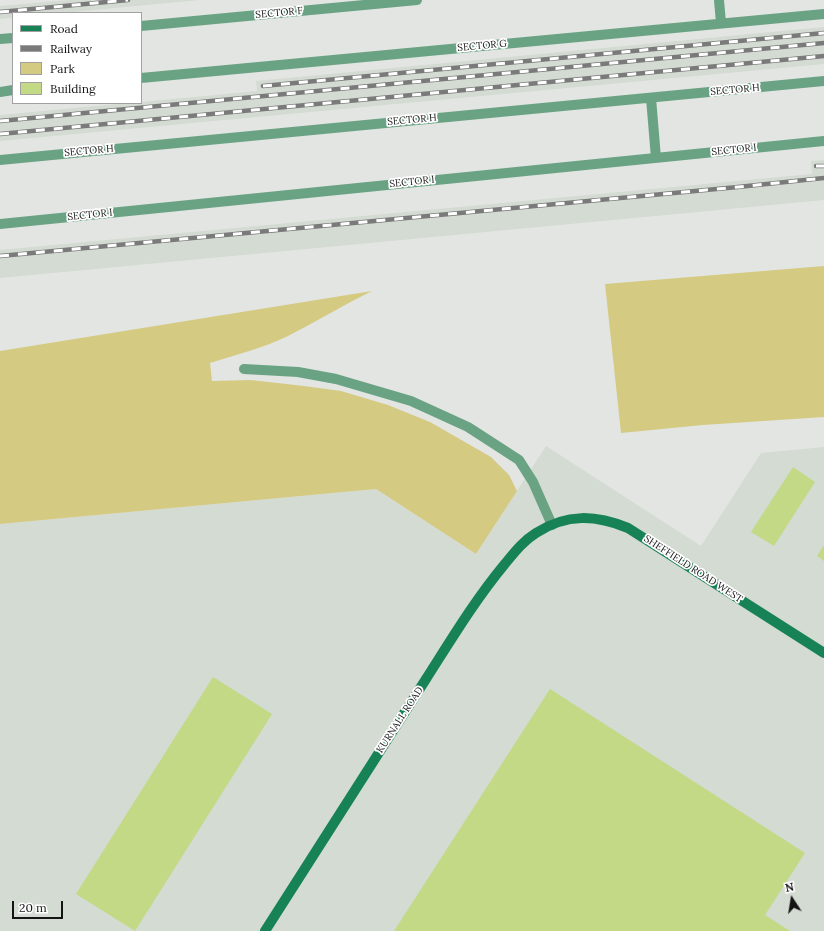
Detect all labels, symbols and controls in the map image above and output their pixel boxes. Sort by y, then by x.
street label: SECTOR F [255,5,303,21]
legend [12,12,142,104]
text: Road [50,21,78,36]
street label: SECTOR G [457,38,507,54]
text: Railway [50,41,92,56]
text: Park [50,61,75,76]
text: Building [50,81,96,96]
street label: SECTOR H [710,82,760,98]
street label: SECTOR H [387,112,437,128]
street label: SECTOR I [711,142,757,158]
street label: SECTOR H [64,143,114,159]
street label: SECTOR I [389,174,435,190]
street label: SECTOR I [67,207,113,223]
street label: SHEFFIELD ROAD WEST [642,533,744,605]
street label: KURNALL ROAD [374,685,426,755]
north arrow [772,879,812,919]
text: N [784,880,795,895]
scale bar [14,893,65,919]
text: 20 m [19,900,47,915]

